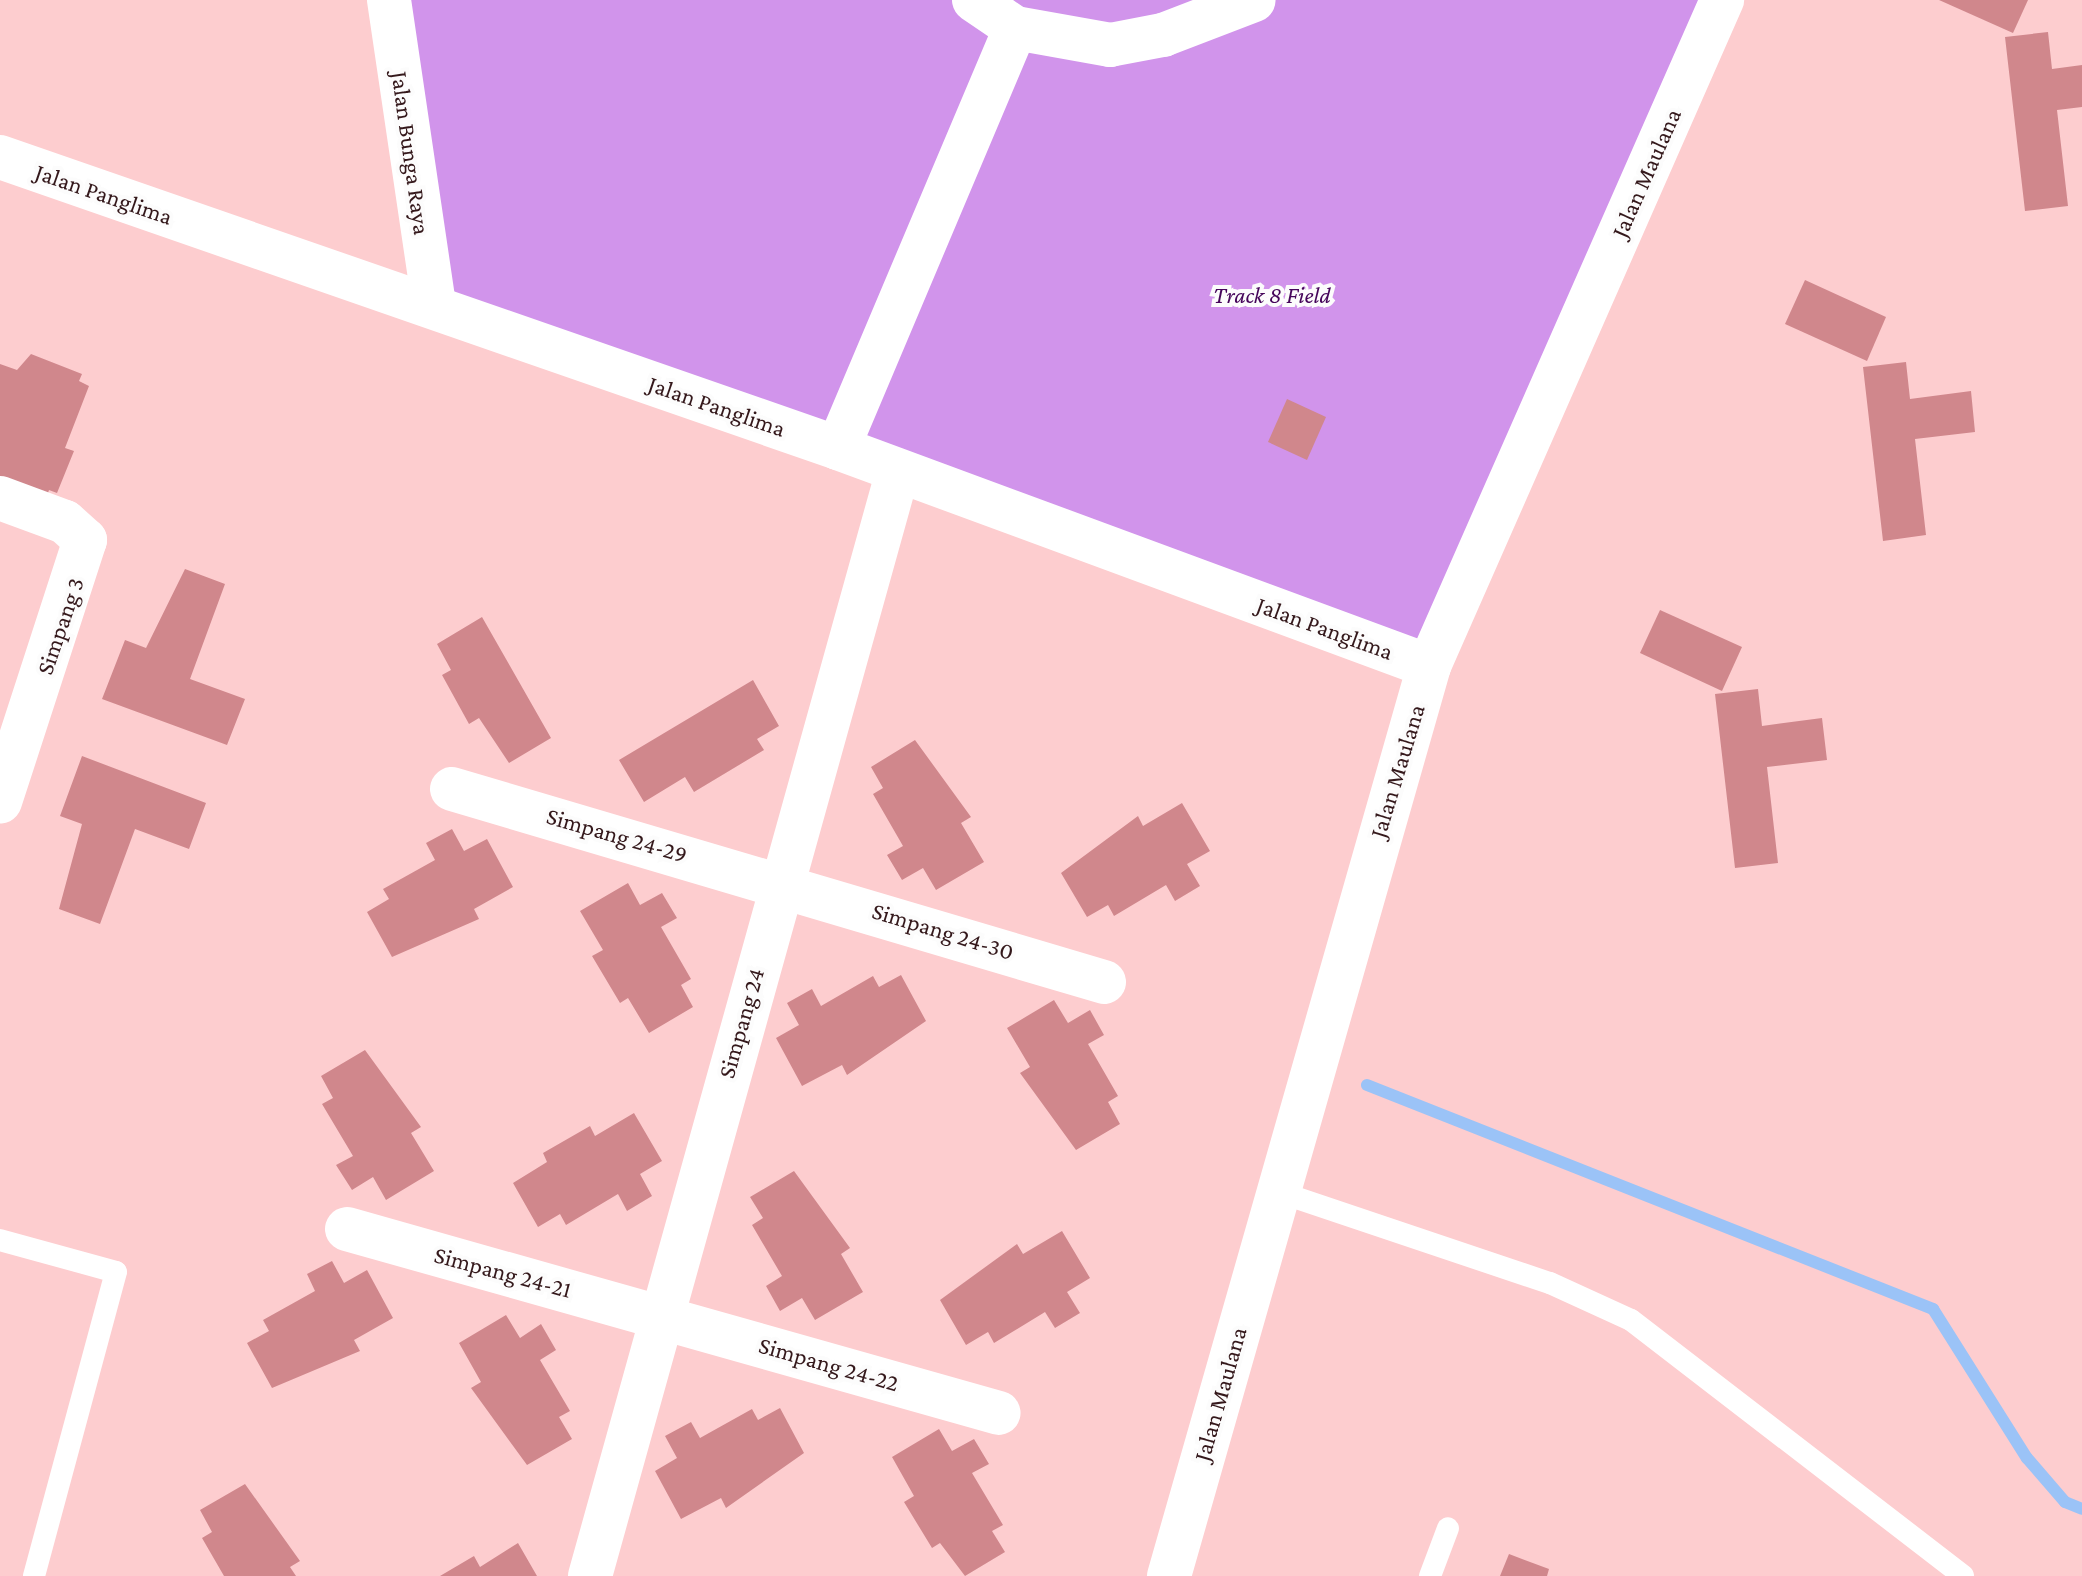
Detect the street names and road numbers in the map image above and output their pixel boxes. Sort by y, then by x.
street label: Jalan Bunga Raya [385,69,437,237]
street label: Jalan Maulana [1605,104,1687,242]
street label: Jalan Panglima [32,157,176,231]
street label: Jalan Panglima [645,369,789,443]
street label: Simpang 3 [30,574,90,678]
street label: Jalan Panglima [1253,590,1397,666]
street label: Jalan Maulana [1363,701,1431,841]
street label: Simpang 24-29 [543,801,691,869]
street label: Simpang 24-30 [869,896,1017,966]
street label: Simpang 24 [712,965,770,1081]
street label: Simpang 24-21 [431,1240,575,1304]
street label: Jalan Maulana [1187,1324,1253,1464]
street label: Simpang 24-22 [756,1330,902,1398]

